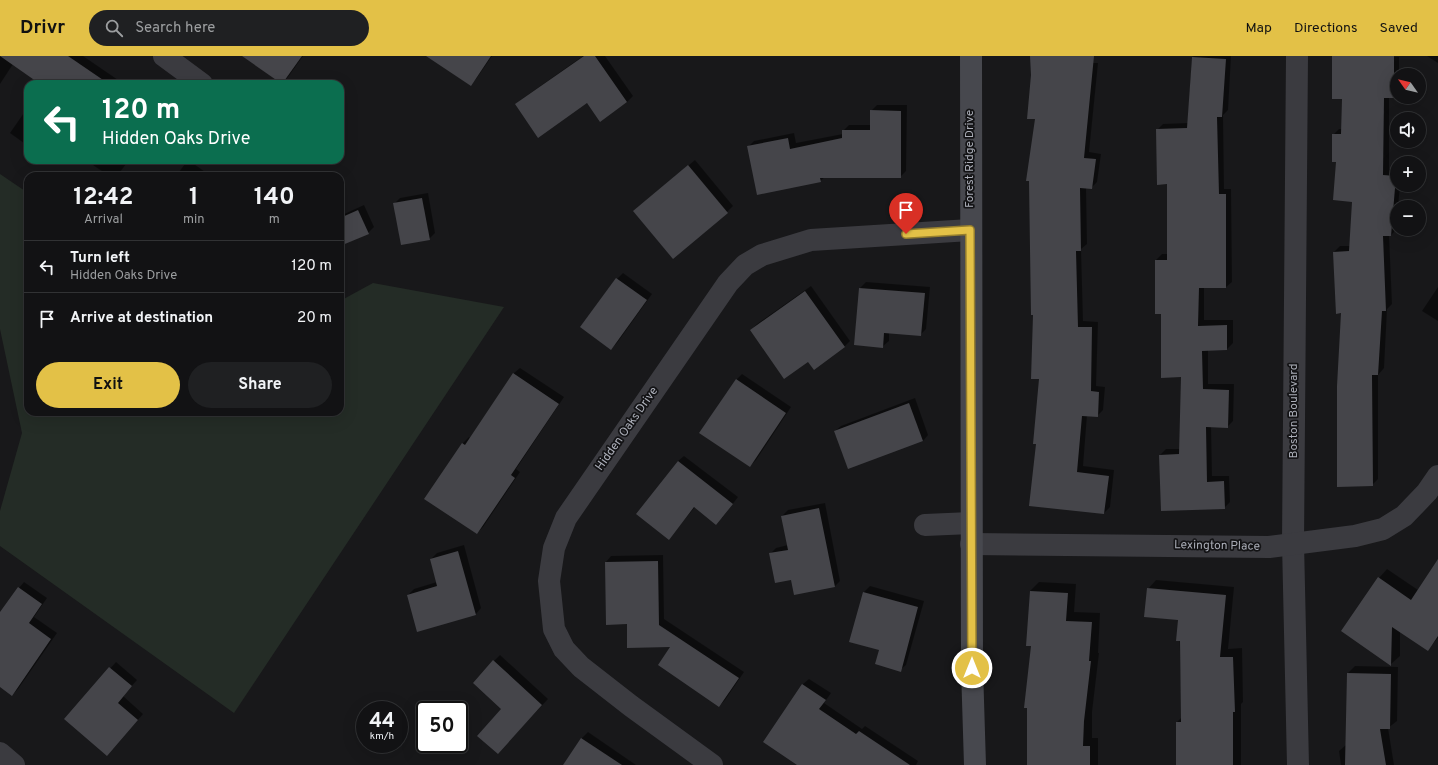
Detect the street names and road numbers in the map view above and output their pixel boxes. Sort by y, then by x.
street label: Forest Ridge Drive [962,110,978,208]
street label: Boston Boulevard [1286,364,1302,458]
street label: Hidden Oaks Drive [592,384,662,474]
street label: Lexington Place [1174,537,1260,555]

